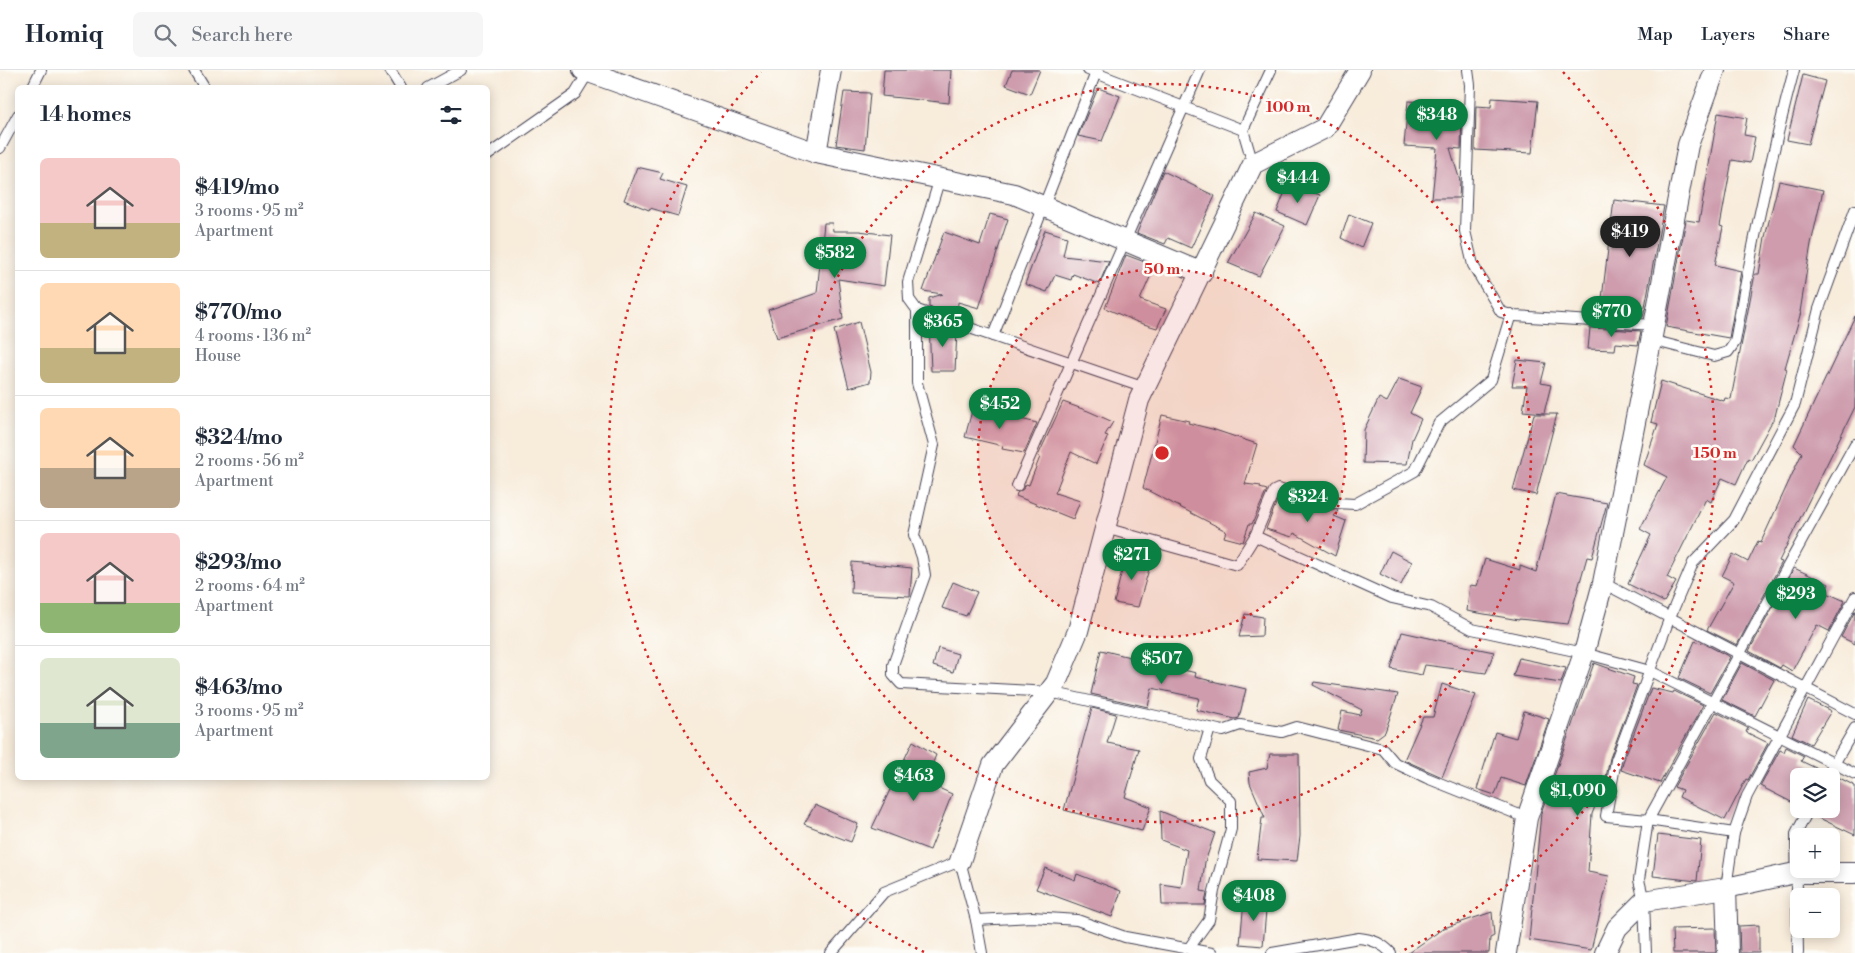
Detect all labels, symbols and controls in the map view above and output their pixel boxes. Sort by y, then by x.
search box [133,12,483,57]
text: Homiq [25,20,103,50]
icon: search [151,21,179,49]
text: Search here [191,23,293,47]
text: Map [1638,23,1673,46]
text: Layers [1701,23,1755,46]
text: Share [1783,23,1830,46]
text: 100 m [1266,98,1311,117]
pin: $348 [1407,98,1467,141]
icon: filters [437,101,465,129]
text: 14 homes [40,102,131,128]
text: $348 [1417,105,1457,125]
pin: $444 [1268,162,1328,204]
text: $444 [1277,168,1319,188]
text: $419/mo [195,175,280,201]
icon: home [80,178,140,238]
text: 3 rooms · 95 m² [195,201,304,221]
pin: $419 [1600,216,1660,258]
text: Apartment [195,221,274,241]
text: $419 [1611,222,1649,242]
pin: $582 [805,236,865,279]
text: $582 [815,243,855,263]
text: 50 m [1144,260,1180,279]
pin: $770 [1582,296,1642,338]
text: $770/mo [195,300,282,326]
text: $770 [1592,302,1632,322]
icon: home [80,303,140,363]
pin: $365 [913,306,973,348]
text: $365 [923,312,963,332]
text: 4 rooms · 136 m² [195,326,311,346]
text: House [195,346,241,366]
pin: $452 [970,388,1030,430]
text: $452 [980,394,1020,414]
text: $324/mo [195,425,283,451]
icon: home [80,428,140,488]
centre of rings [1153,444,1171,462]
text: 150 m [1693,444,1737,463]
text: 2 rooms · 56 m² [195,451,304,471]
text: Apartment [195,471,274,491]
pin: $324 [1278,480,1338,523]
text: $324 [1288,487,1328,507]
pin: $271 [1102,538,1162,581]
text: $271 [1114,545,1150,565]
text: $293/mo [195,550,282,576]
icon: home [80,553,140,613]
text: 2 rooms · 64 m² [195,576,305,596]
pin: $293 [1766,578,1826,620]
text: $293 [1776,584,1816,604]
text: Apartment [195,596,274,616]
pin: $507 [1132,642,1192,685]
text: $507 [1142,649,1182,669]
text: $463/mo [195,675,283,701]
icon: home [80,678,140,738]
text: 3 rooms · 95 m² [195,701,304,721]
text: Apartment [195,721,274,741]
pin: $463 [884,760,944,802]
text: $463 [894,766,934,786]
map controls [1790,768,1840,938]
button: layers [1790,768,1840,818]
pin: $1,090 [1537,774,1619,817]
text: $1,090 [1550,781,1606,801]
button: + [1790,828,1840,878]
pin: $408 [1224,880,1284,922]
text: $408 [1233,886,1275,906]
button: − [1790,888,1840,938]

